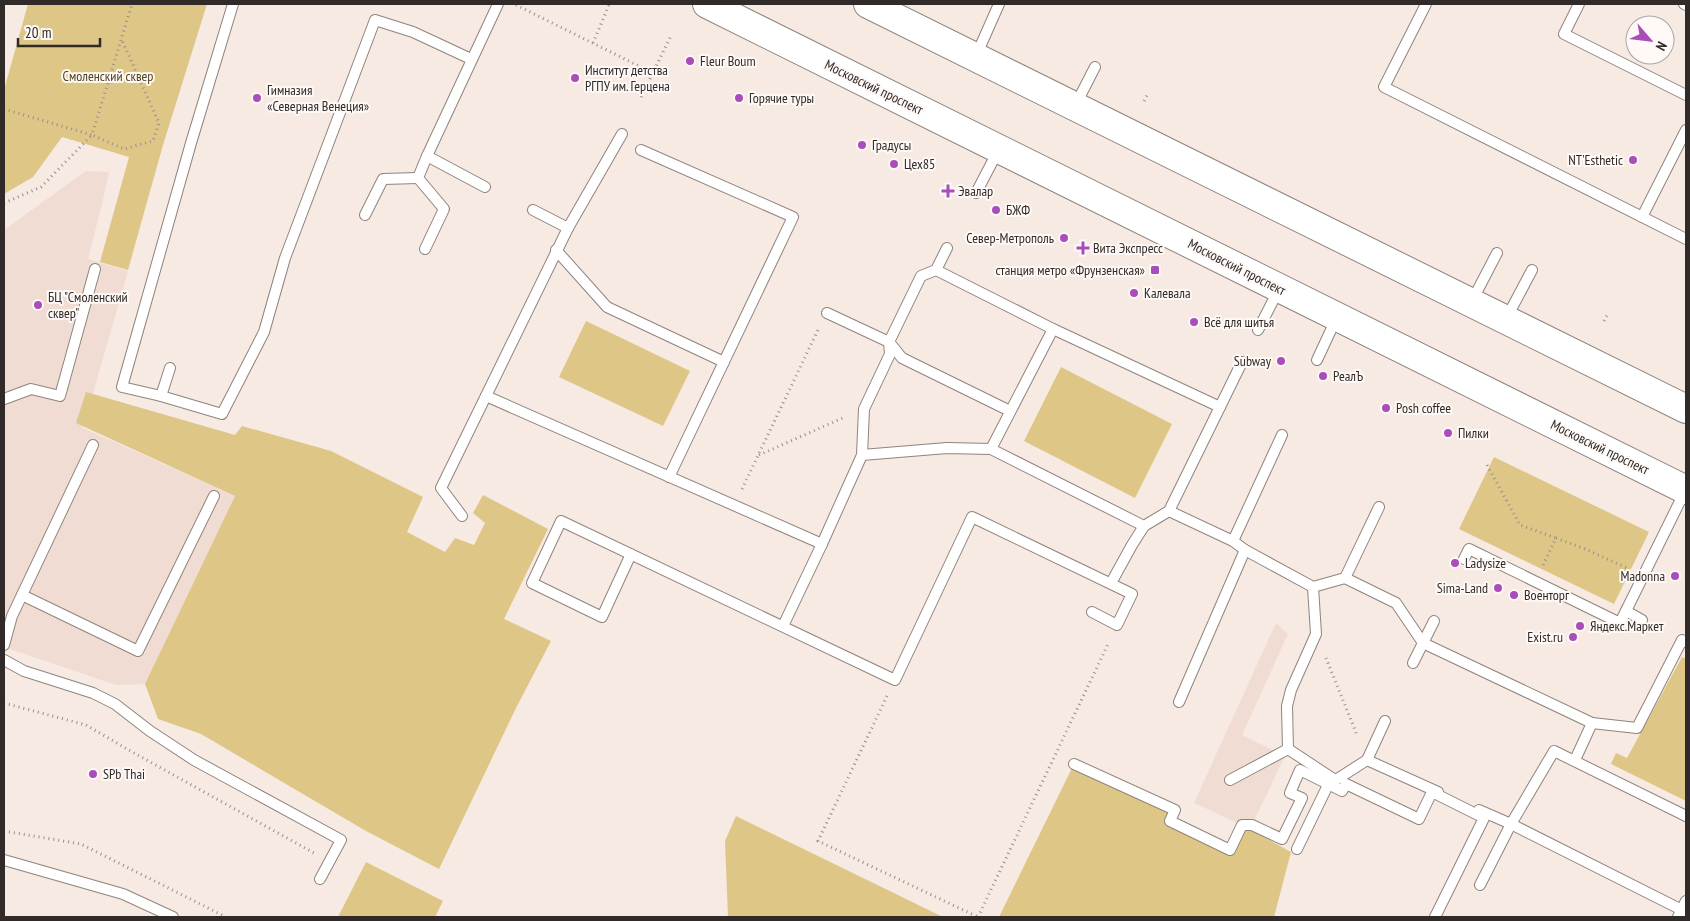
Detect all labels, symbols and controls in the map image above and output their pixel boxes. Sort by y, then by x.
scale bar [18,15,100,47]
north arrow [1625,15,1675,65]
text: 20 m [25,23,51,42]
text: N [1652,39,1671,54]
place label: Fleur Boum [700,52,756,70]
marker: Fleur Boum [684,55,696,67]
street label: Московский проспект [822,55,927,119]
place label: Институт детства РГПУ им. Герцена [585,61,670,95]
park label: Смоленский сквер [63,67,153,85]
marker: Институт детства РГПУ им. Герцена [569,72,581,84]
place label: Гимназия «Северная Венеция» [267,81,369,115]
place label: Горячие туры [749,89,814,107]
marker: Гимназия «Северная Венеция» [251,92,263,104]
marker: Горячие туры [733,92,745,104]
place label: Градусы [872,136,911,154]
marker: Градусы [856,139,868,151]
place label: NT'Esthetic [1568,151,1623,169]
marker: NT'Esthetic [1627,154,1639,166]
place label: Цех85 [904,155,935,173]
marker: Цех85 [888,158,900,170]
place label: Эвалар [958,182,993,200]
marker: Эвалар [942,185,954,197]
place label: БЖФ [1006,201,1030,219]
marker: БЖФ [990,204,1002,216]
place label: Север-Метрополь [966,229,1054,247]
marker: Север-Метрополь [1058,232,1070,244]
street label: Московский проспект [1185,235,1289,300]
place label: Вита Экспресс [1093,239,1163,257]
marker: Вита Экспресс [1077,242,1089,254]
place label: станция метро «Фрунзенская» [995,261,1145,279]
marker: станция метро «Фрунзенская» [1149,264,1161,276]
place label: Калевала [1144,284,1191,302]
marker: Калевала [1128,287,1140,299]
place label: БЦ "Смоленский сквер" [48,288,128,322]
marker: БЦ "Смоленский сквер" [32,299,44,311]
place label: Всё для шитья [1204,313,1274,331]
marker: Всё для шитья [1188,316,1200,328]
place label: Subway [1234,352,1272,370]
marker: Subway [1275,355,1287,367]
place label: РеалЪ [1333,367,1363,385]
marker: РеалЪ [1317,370,1329,382]
place label: Posh coffee [1396,399,1451,417]
marker: Posh coffee [1380,402,1392,414]
street label: Московский проспект [1548,415,1653,479]
place label: Пилки [1458,424,1489,442]
marker: Пилки [1442,427,1454,439]
place label: Ladysize [1465,554,1506,572]
marker: Ladysize [1449,557,1461,569]
place label: Madonna [1620,567,1665,585]
marker: Madonna [1669,570,1681,582]
place label: Sima-Land [1437,579,1488,597]
marker: Sima-Land [1492,582,1504,594]
place label: Военторг [1524,586,1570,604]
marker: Военторг [1508,589,1520,601]
place label: Яндекс.Маркет [1590,617,1664,635]
marker: Яндекс.Маркет [1574,620,1586,632]
place label: Exist.ru [1527,628,1563,646]
marker: Exist.ru [1567,631,1579,643]
place label: SPb Thai [103,765,145,783]
marker: SPb Thai [87,768,99,780]

